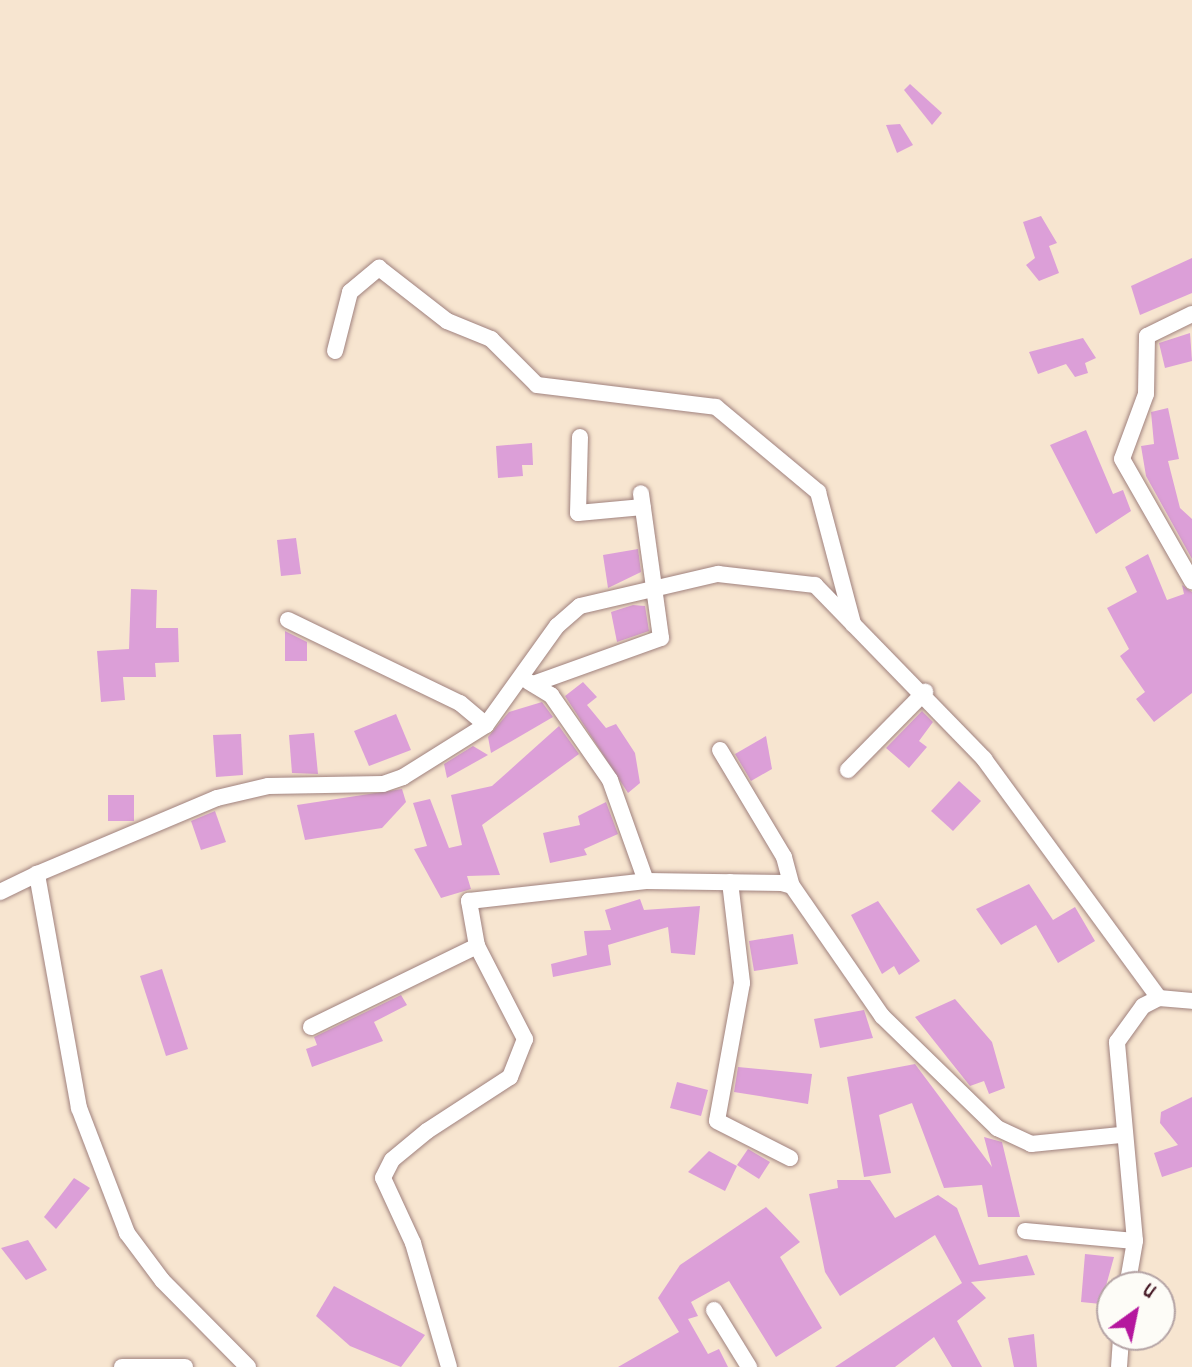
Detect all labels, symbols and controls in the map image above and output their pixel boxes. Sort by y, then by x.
north arrow [1096,1271,1176,1351]
text: U [1135,1276,1161,1308]

